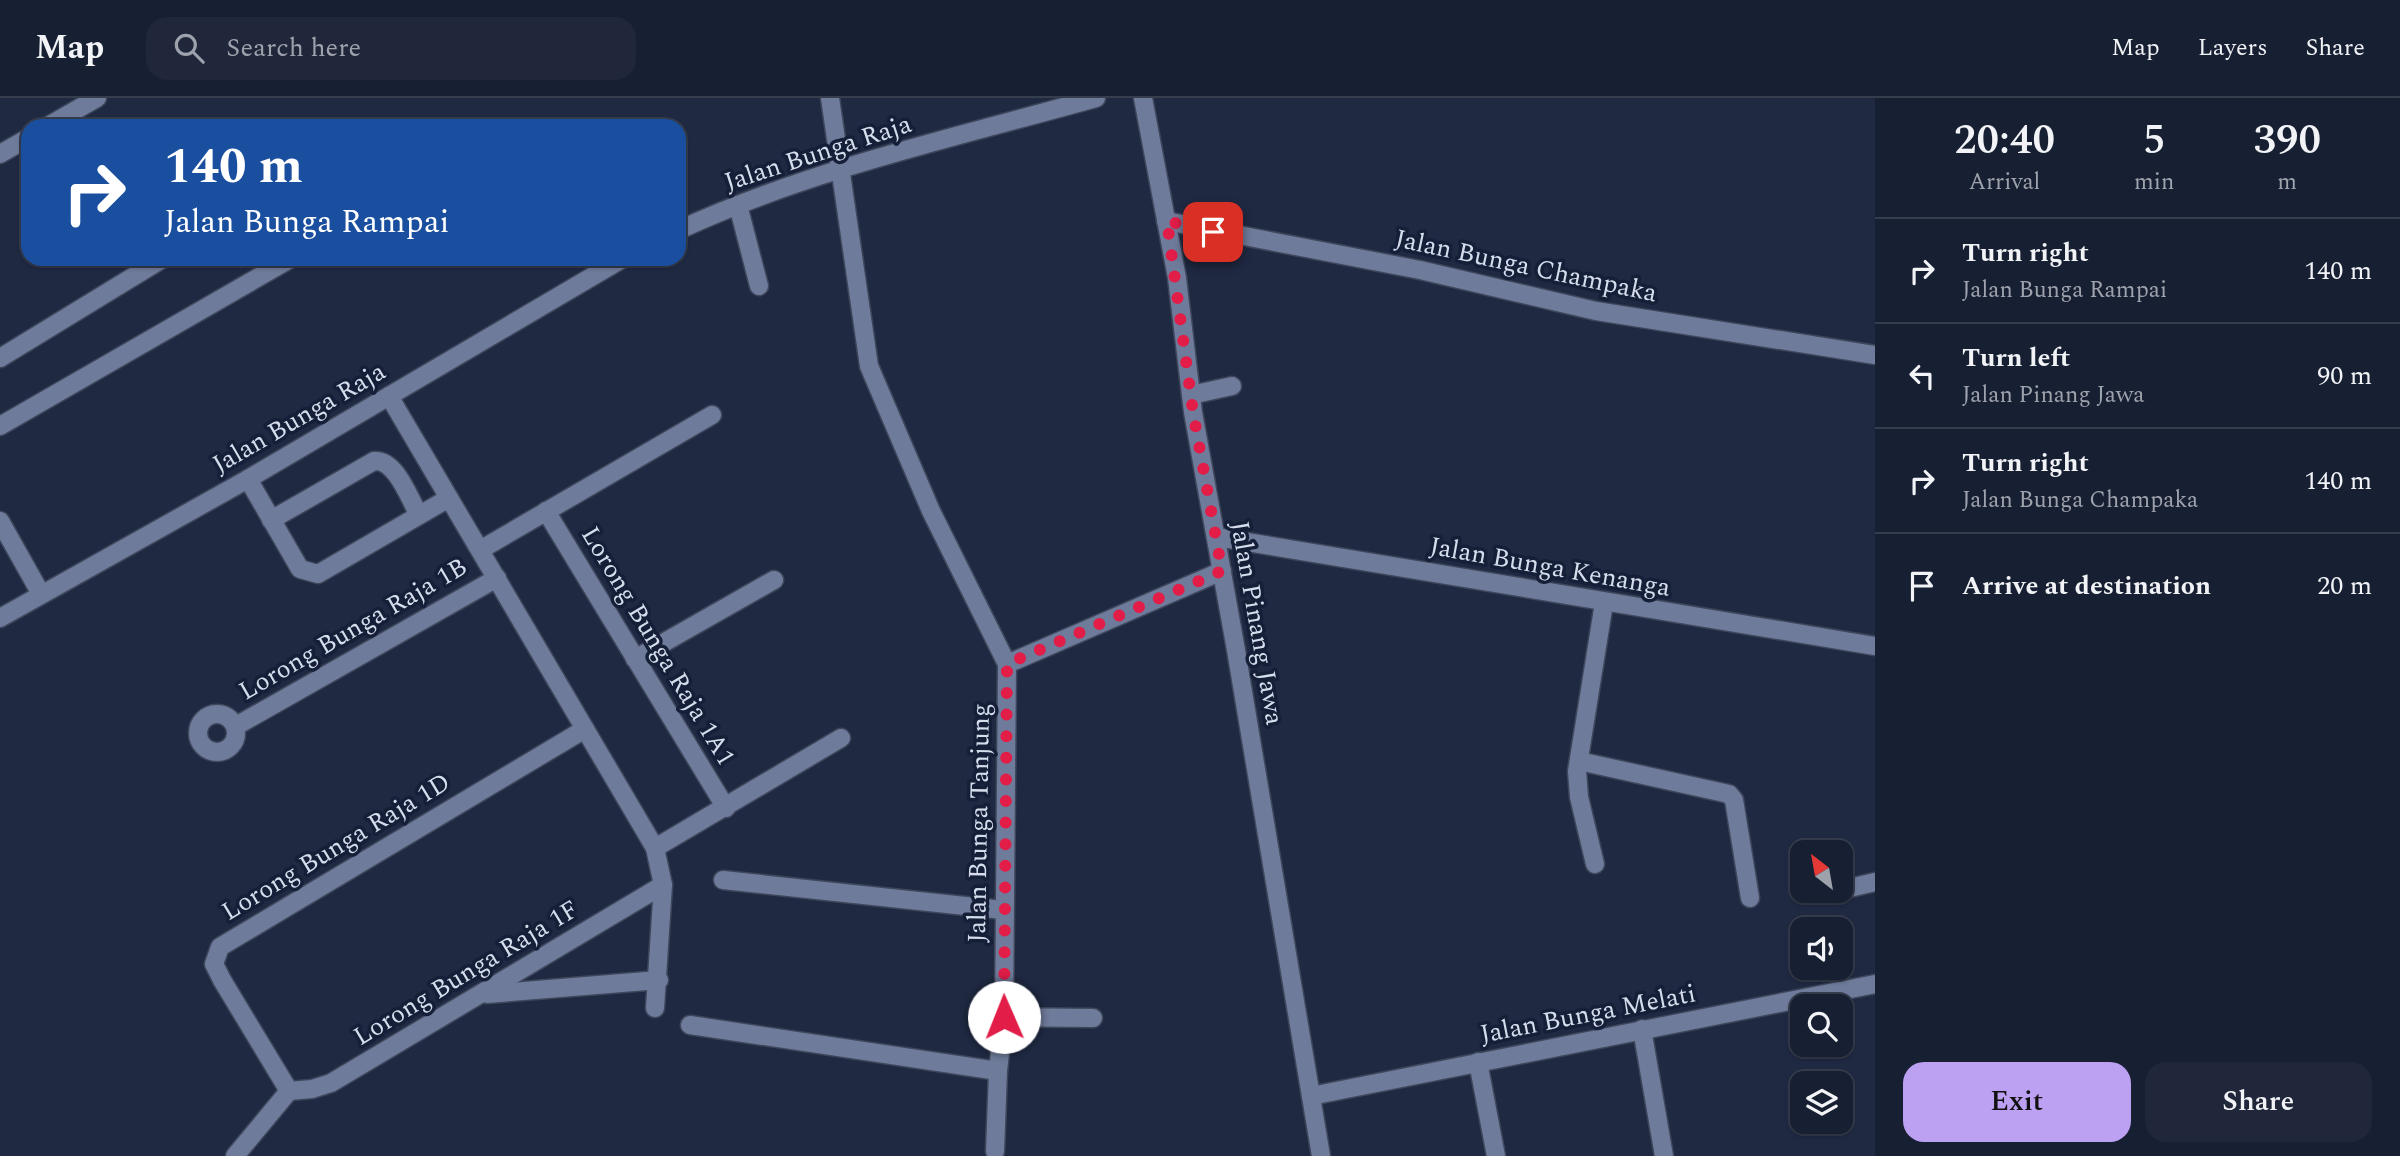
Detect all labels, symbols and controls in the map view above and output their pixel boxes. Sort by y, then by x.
search box [146,17,636,80]
text: Map [35,23,104,73]
text: Search here [226,28,361,68]
icon: search [170,29,208,67]
text: Map [2111,30,2160,66]
text: Layers [2198,30,2268,66]
text: Share [2306,30,2365,66]
street label: Jalan Bunga Raja [719,104,917,202]
text: 20:40 [1954,109,2055,172]
text: 5 [2143,109,2165,172]
text: 390 [2253,109,2321,172]
text: 140 m [164,130,303,205]
icon: right [49,147,140,238]
text: Arrival [1969,165,2040,200]
text: min [2134,165,2174,200]
text: m [2277,165,2297,200]
text: Jalan Bunga Rampai [164,198,450,247]
pin [1183,202,1243,262]
icon: arrive [1194,213,1232,251]
street label: Jalan Bunga Champaka [1391,219,1661,313]
text: Turn right [1962,233,2089,273]
text: 140 m [2304,251,2372,291]
icon: right [1903,252,1941,290]
text: Jalan Bunga Rampai [1962,273,2167,308]
text: Turn left [1962,338,2070,378]
street label: Jalan Bunga Raja [205,352,394,484]
text: 90 m [2317,356,2372,396]
icon: left [1903,357,1941,395]
text: Jalan Pinang Jawa [1962,378,2145,413]
text: Turn right [1962,443,2089,483]
text: 140 m [2304,461,2372,501]
icon: right [1903,462,1941,500]
text: Jalan Bunga Champaka [1962,483,2198,518]
street label: Jalan Pinang Jawa [1219,518,1295,728]
street label: Lorong Bunga Raja 1A1 [570,519,746,773]
street label: Jalan Bunga Kenanga [1426,526,1674,608]
street label: Lorong Bunga Raja 1B [231,547,475,711]
text: Arrive at destination [1962,566,2211,606]
text: 20 m [2317,566,2372,606]
icon: arrive [1903,567,1941,605]
street label: Jalan Bunga Tanjung [957,703,1001,943]
street label: Lorong Bunga Raja 1D [214,763,458,931]
north arrow [1790,840,1853,903]
map controls [1790,840,1853,1134]
street label: Lorong Bunga Raja 1F [346,890,586,1056]
button: sound [1790,917,1853,980]
street label: Jalan Bunga Melati [1477,973,1699,1055]
position arrow [967,980,1041,1054]
button: search [1790,994,1853,1057]
button: Exit [1903,1062,2131,1142]
button: Share [2145,1062,2372,1142]
button: layers [1790,1071,1853,1134]

